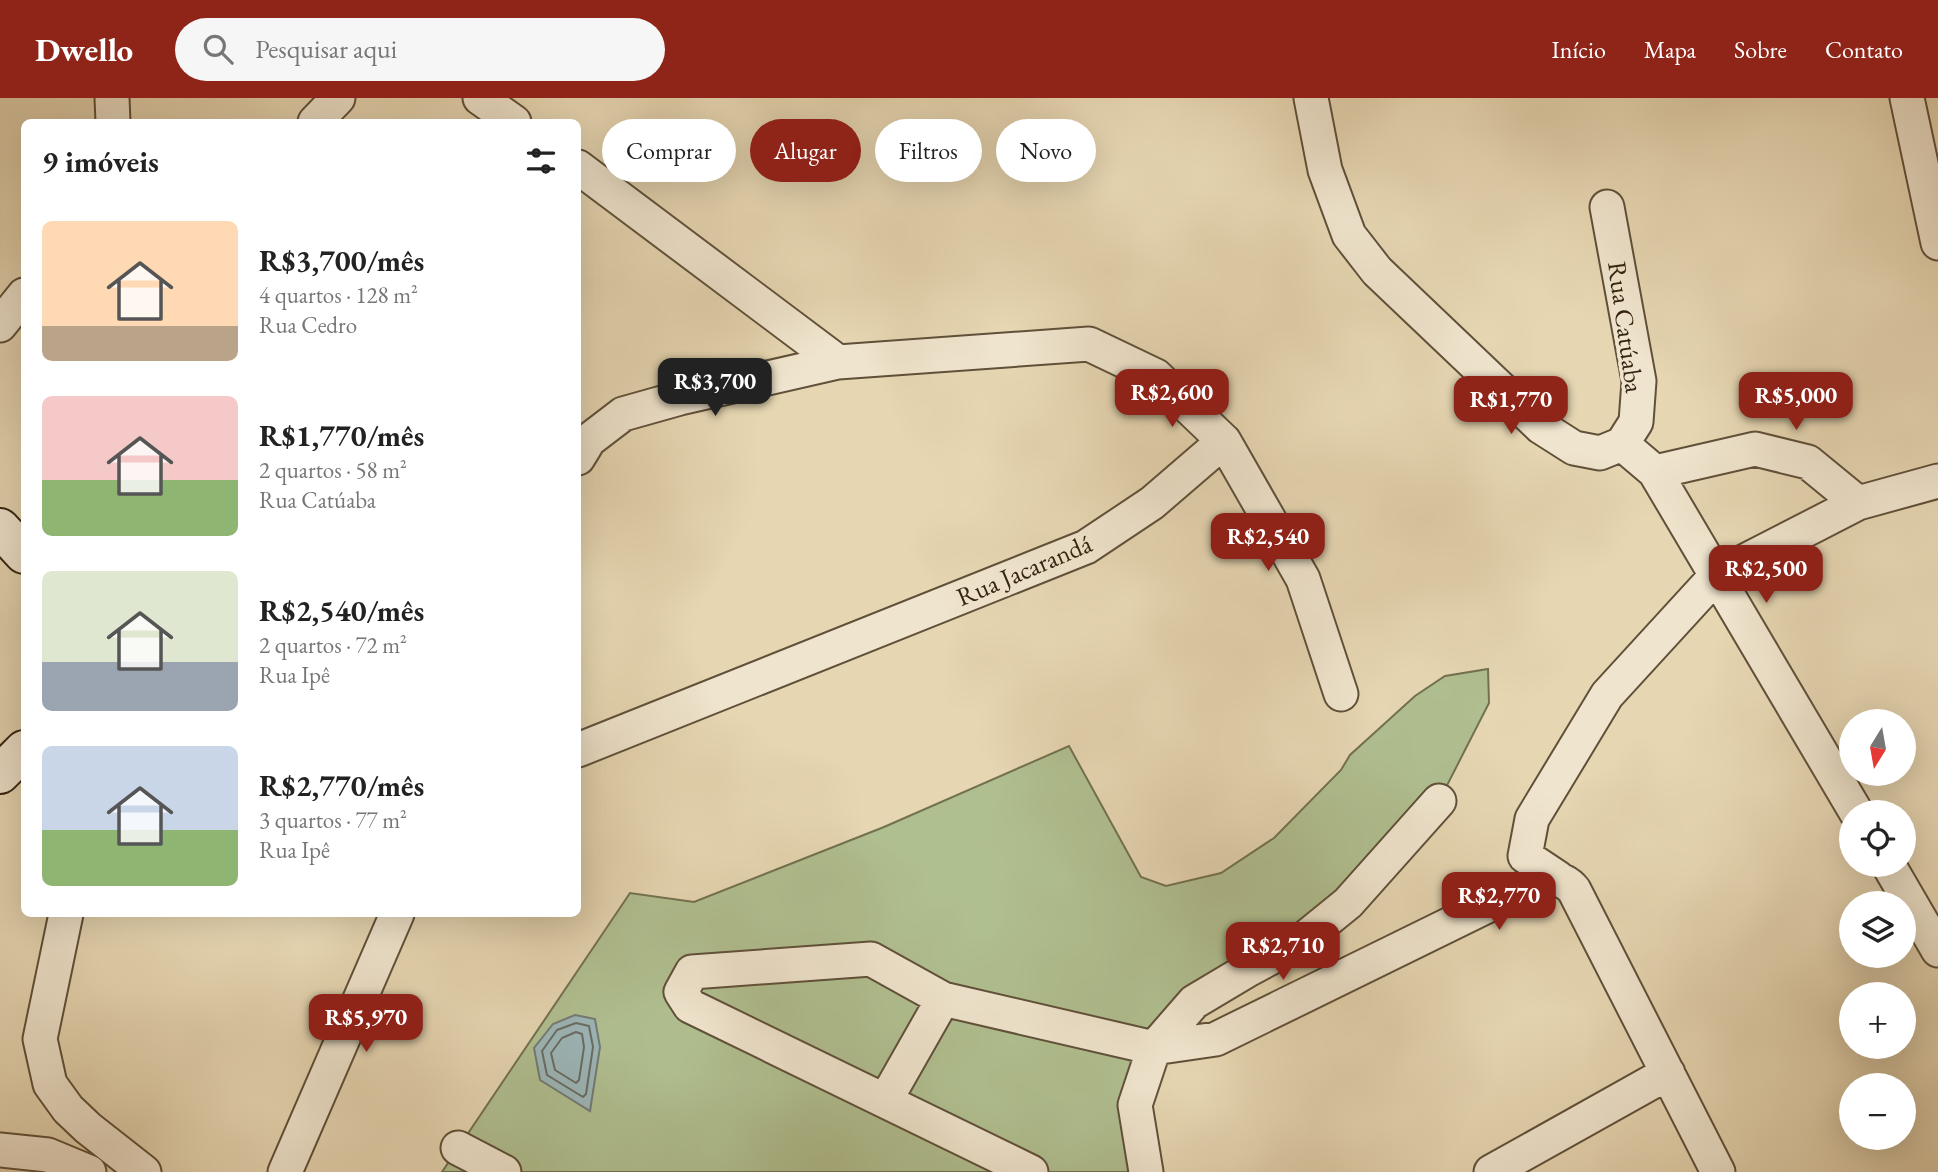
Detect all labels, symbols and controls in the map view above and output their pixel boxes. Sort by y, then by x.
search box [175,18,665,81]
text: Dwello [35,28,133,71]
icon: search [199,30,237,68]
text: Pesquisar aqui [255,32,397,66]
text: Início [1552,34,1606,65]
text: Mapa [1644,34,1696,65]
text: Sobre [1734,34,1787,65]
text: Contato [1825,34,1903,65]
chip: Comprar [602,119,736,182]
chip: Alugar [750,119,861,182]
chip: Filtros [875,119,982,182]
chip: Novo [996,119,1096,182]
text: 9 imóveis [42,142,159,181]
icon: filters [522,142,560,180]
text: R$3,700/mês [259,241,424,280]
icon: home [98,249,182,333]
street label: Rua Catúaba [1600,259,1652,395]
text: 4 quartos · 128 m² [259,280,418,310]
text: Rua Cedro [259,310,357,340]
pin: R$3,700 [650,358,780,418]
text: R$3,700 [674,366,756,396]
pin: R$2,600 [1107,370,1237,429]
pin: R$5,000 [1731,372,1861,432]
pin: R$1,770 [1446,376,1576,436]
text: R$2,600 [1131,377,1213,407]
text: R$5,000 [1755,380,1837,410]
text: R$1,770 [1470,384,1552,414]
text: R$1,770/mês [259,416,424,455]
icon: home [98,424,182,508]
text: 2 quartos · 58 m² [259,455,407,485]
text: Rua Catúaba [259,485,376,515]
pin: R$2,540 [1203,514,1333,573]
text: R$2,540 [1227,521,1309,551]
street label: Rua Jacarandá [951,526,1097,614]
pin: R$2,500 [1701,546,1831,605]
text: R$2,500 [1725,553,1807,583]
text: R$2,540/mês [259,591,424,630]
icon: home [98,599,182,683]
text: 2 quartos · 72 m² [259,630,407,660]
text: Rua Ipê [259,660,330,690]
north arrow [1839,709,1916,786]
map controls [1839,709,1916,1150]
text: R$2,770/mês [259,766,424,805]
icon: home [98,774,182,858]
button: locate [1839,800,1916,877]
text: 3 quartos · 77 m² [259,805,407,835]
text: Rua Ipê [259,835,330,865]
pin: R$2,770 [1434,872,1564,932]
text: R$2,770 [1458,880,1540,910]
button: layers [1839,891,1916,968]
pin: R$2,710 [1218,922,1348,982]
text: R$2,710 [1242,930,1324,960]
button: + [1839,982,1916,1059]
pin: R$5,970 [301,995,431,1054]
text: R$5,970 [325,1002,407,1032]
button: − [1839,1073,1916,1150]

